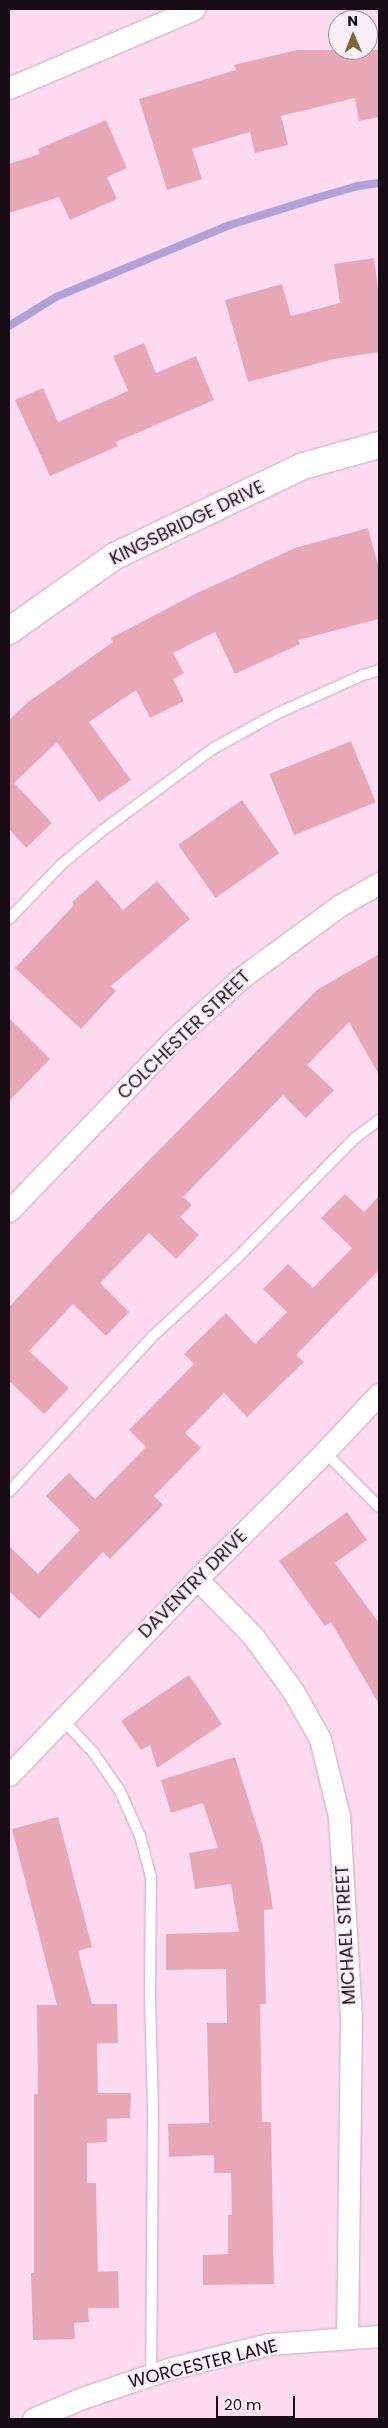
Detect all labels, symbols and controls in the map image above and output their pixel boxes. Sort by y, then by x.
north arrow [328,10,378,60]
text: N [347,11,358,31]
street label: KINGSBRIDGE DRIVE [106,476,268,570]
street label: COLCHESTER STREET [113,966,255,1104]
street label: DAVENTRY DRIVE [134,1525,252,1643]
street label: MICHAEL STREET [332,1865,360,2005]
street label: WORCESTER LANE [126,2335,280,2393]
scale bar [218,2386,297,2418]
text: 20 m [224,2394,262,2415]

